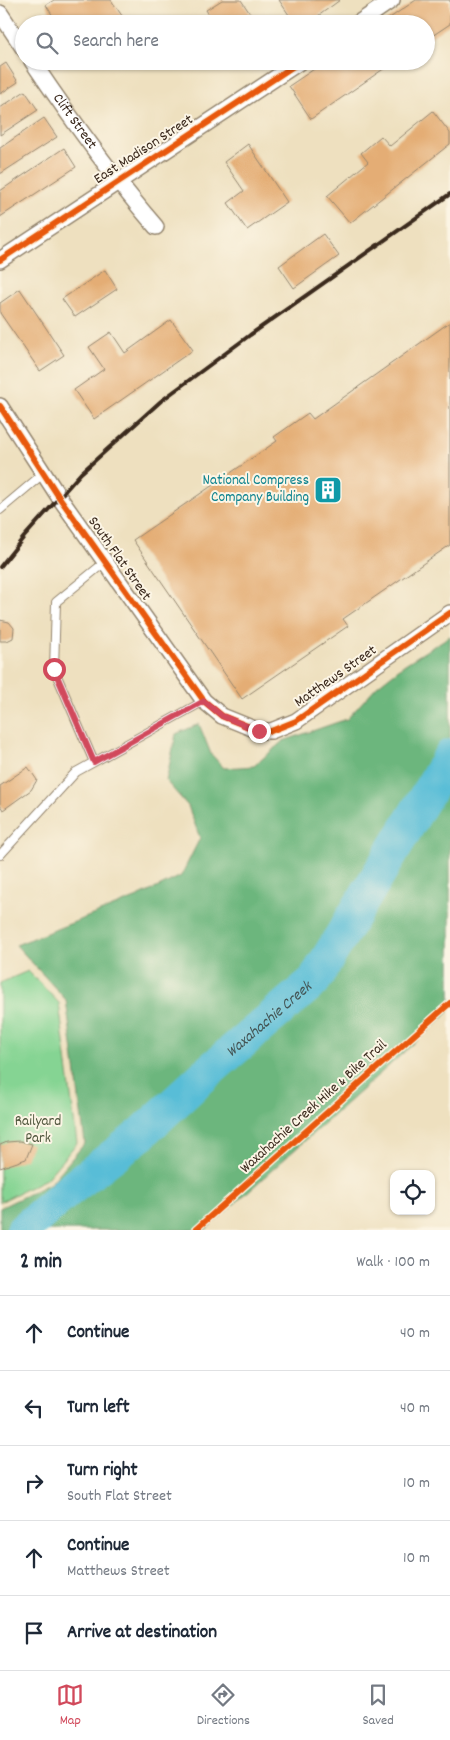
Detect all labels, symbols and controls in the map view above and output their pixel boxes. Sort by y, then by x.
search box [15,15,435,70]
icon: search [33,29,61,57]
text: Search here [73,29,159,56]
street label: Clift Street [46,89,102,155]
street label: East Madison Street [90,109,198,190]
place label: National Compress Company Building [203,470,309,509]
building icon: National Compress Company Building [313,475,343,505]
street label: South Flat Street [82,512,156,606]
street label: Matthews Street [290,640,382,714]
route start [43,658,66,681]
route end [248,720,271,743]
water label: Waxahachie Creek [221,975,318,1063]
street label: Waxahachie Creek Hike & Bike Trail [236,1035,393,1179]
park label: Railyard Park [15,1111,61,1150]
map controls [390,1170,435,1215]
button: locate [390,1170,435,1215]
text: 2 min [20,1248,62,1278]
text: Walk · 100 m [356,1251,430,1274]
icon: ahead [20,1319,48,1347]
text: Continue [67,1320,129,1347]
text: 40 m [400,1322,430,1345]
icon: left [20,1394,48,1422]
text: Turn left [67,1395,130,1422]
text: 40 m [400,1397,430,1420]
text: Turn right [67,1458,138,1485]
icon: right [20,1469,48,1497]
text: 10 m [403,1472,430,1495]
text: South Flat Street [67,1485,172,1508]
text: Continue [67,1533,129,1560]
icon: ahead [20,1544,48,1572]
text: 10 m [403,1547,430,1570]
text: Matthews Street [67,1560,170,1583]
icon: arrive [20,1619,48,1647]
text: Arrive at destination [67,1620,217,1647]
tab: Map [56,1681,84,1731]
tab: Directions [197,1681,250,1731]
tab: Saved [362,1681,394,1731]

